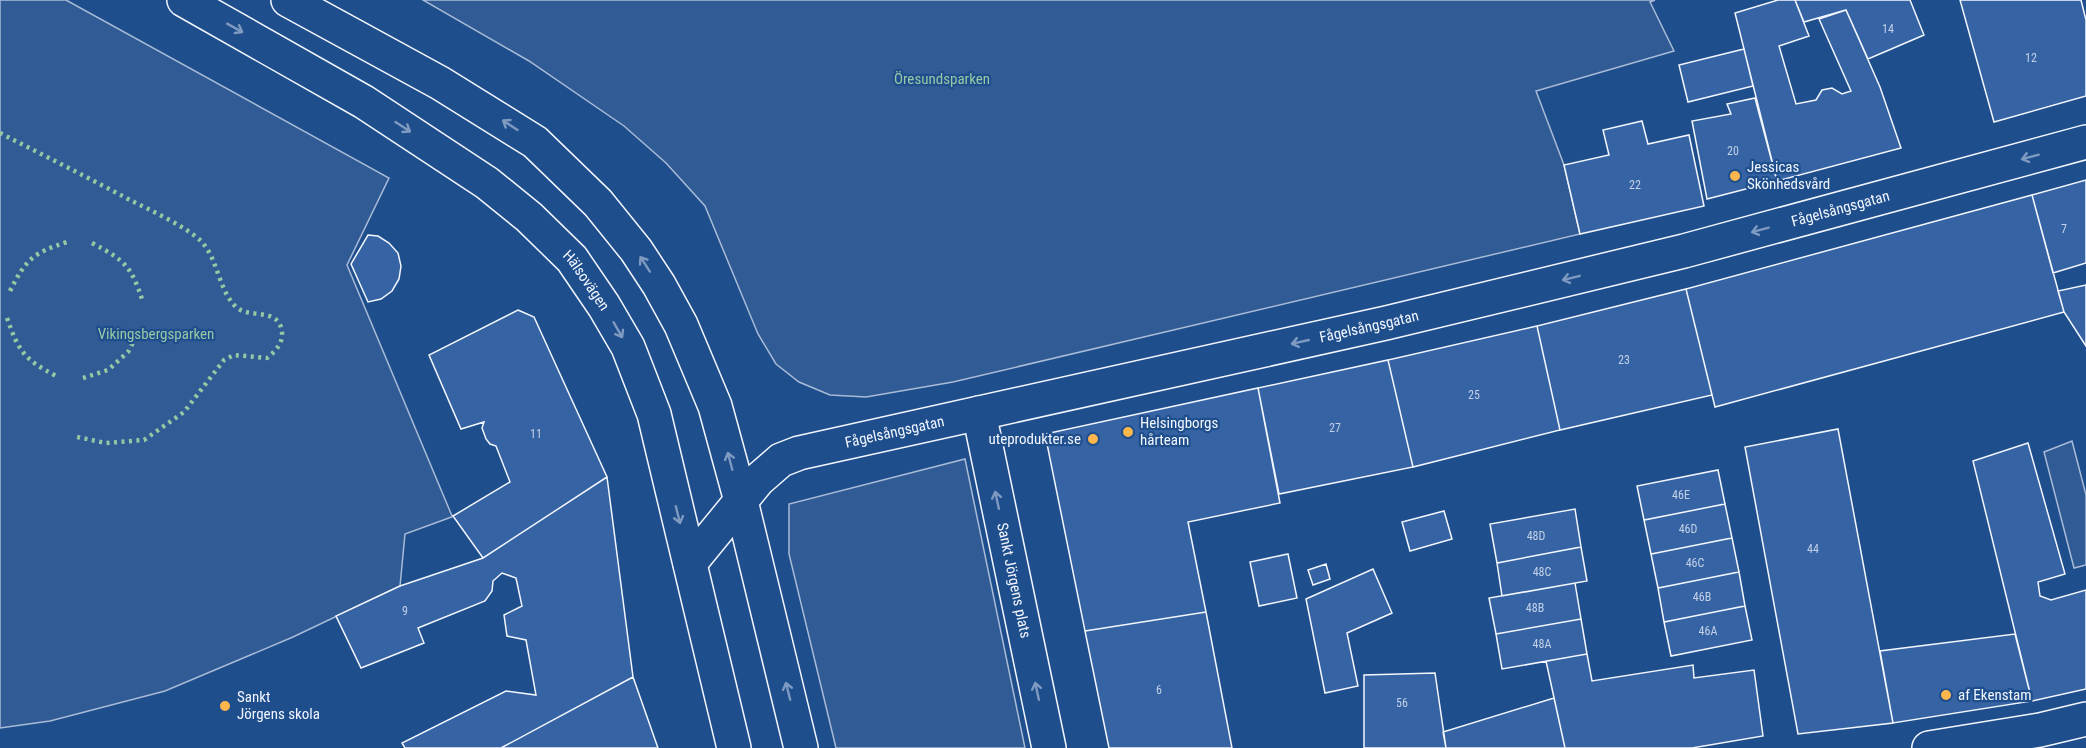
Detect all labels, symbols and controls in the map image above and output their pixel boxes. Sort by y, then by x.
house number: 14 [1882,22,1894,36]
one-way arrow [226,23,243,35]
house number: 12 [2025,51,2037,65]
park label: Öresundsparken [894,70,990,88]
one-way arrow [502,119,519,131]
one-way arrow [394,121,411,134]
house number: 20 [1727,144,1739,158]
one-way arrow [2020,152,2039,164]
place label: Jessicas Skönhedsvård [1747,158,1830,193]
marker: Jessicas Skönhedsvård [1728,169,1742,183]
house number: 22 [1629,178,1641,192]
street label: Fågelsångsgatan [1789,187,1892,230]
house number: 7 [2061,222,2067,236]
one-way arrow [1751,225,1770,236]
street label: Hälsovägen [559,246,613,314]
one-way arrow [639,256,651,273]
one-way arrow [1562,272,1581,284]
street label: Fågelsångsgatan [1318,306,1420,346]
one-way arrow [612,321,624,338]
park label: Vikingsbergsparken [98,325,214,343]
one-way arrow [1290,336,1309,348]
house number: 23 [1618,353,1630,367]
house number: 25 [1468,388,1480,402]
street label: Fågelsångsgatan [843,412,946,452]
place label: Helsingborgs hårteam [1140,414,1218,449]
house number: 27 [1329,421,1341,435]
marker: Helsingborgs hårteam [1121,425,1135,439]
house number: 11 [530,427,542,441]
place label: uteprodukter.se [989,430,1081,448]
marker: uteprodukter.se [1086,432,1100,446]
one-way arrow [724,452,735,471]
house number: 46E [1672,488,1690,502]
one-way arrow [991,491,1002,510]
one-way arrow [673,505,685,524]
street label: Sankt Jörgens plats [993,521,1035,640]
house number: 46D [1679,522,1697,536]
house number: 48D [1527,529,1545,543]
house number: 44 [1807,542,1819,556]
house number: 46C [1686,556,1705,570]
house number: 48C [1533,565,1552,579]
house number: 46B [1693,590,1711,604]
house number: 48B [1526,601,1544,615]
house number: 9 [402,604,408,618]
house number: 46A [1699,624,1717,638]
house number: 48A [1533,637,1551,651]
one-way arrow [1031,681,1043,700]
one-way arrow [781,682,793,701]
house number: 6 [1156,683,1162,697]
place label: af Ekenstam [1958,686,2032,704]
place label: Sankt Jörgens skola [237,688,320,723]
marker: af Ekenstam [1939,688,1953,702]
house number: 56 [1396,696,1408,710]
marker: Sankt Jörgens skola [218,699,232,713]

